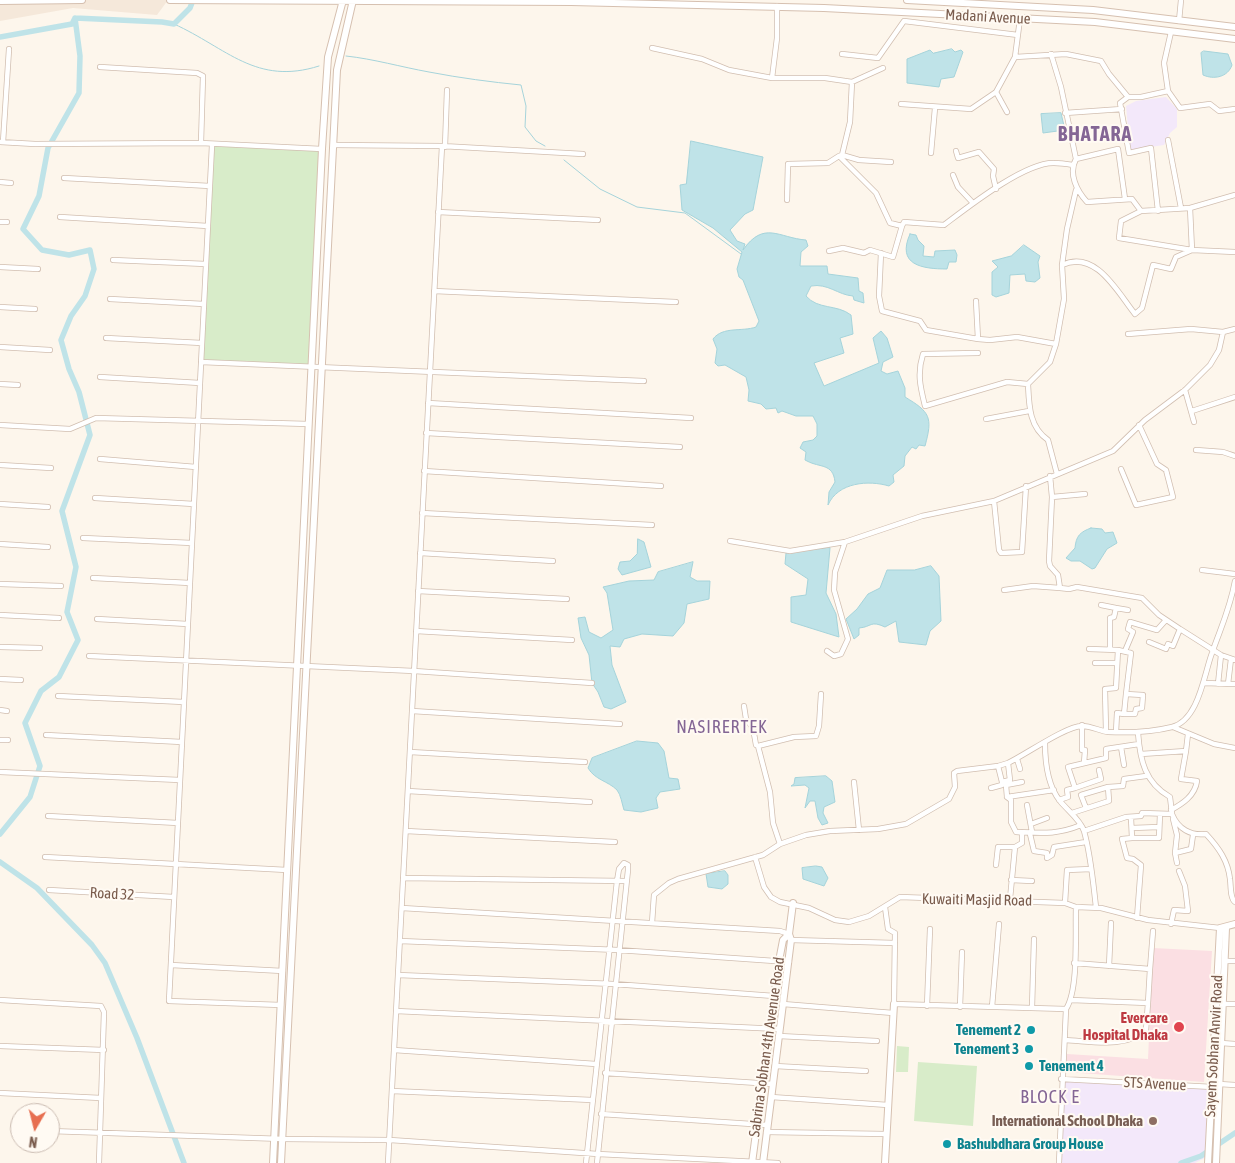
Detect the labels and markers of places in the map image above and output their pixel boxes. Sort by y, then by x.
place label: Evercare Hospital Dhaka [1083,1009,1168,1044]
marker: Evercare Hospital Dhaka [1172,1020,1186,1034]
place label: Tenement 2 [956,1021,1021,1039]
marker: Tenement 2 [1025,1024,1037,1036]
place label: Tenement 3 [954,1040,1019,1058]
marker: Tenement 3 [1023,1043,1035,1055]
place label: Tenement 4 [1039,1057,1104,1075]
marker: Tenement 4 [1023,1060,1035,1072]
place label: International School Dhaka [992,1112,1143,1130]
marker: International School Dhaka [1147,1115,1159,1127]
place label: Bashubdhara Group House [957,1135,1103,1153]
marker: Bashubdhara Group House [941,1138,953,1150]

